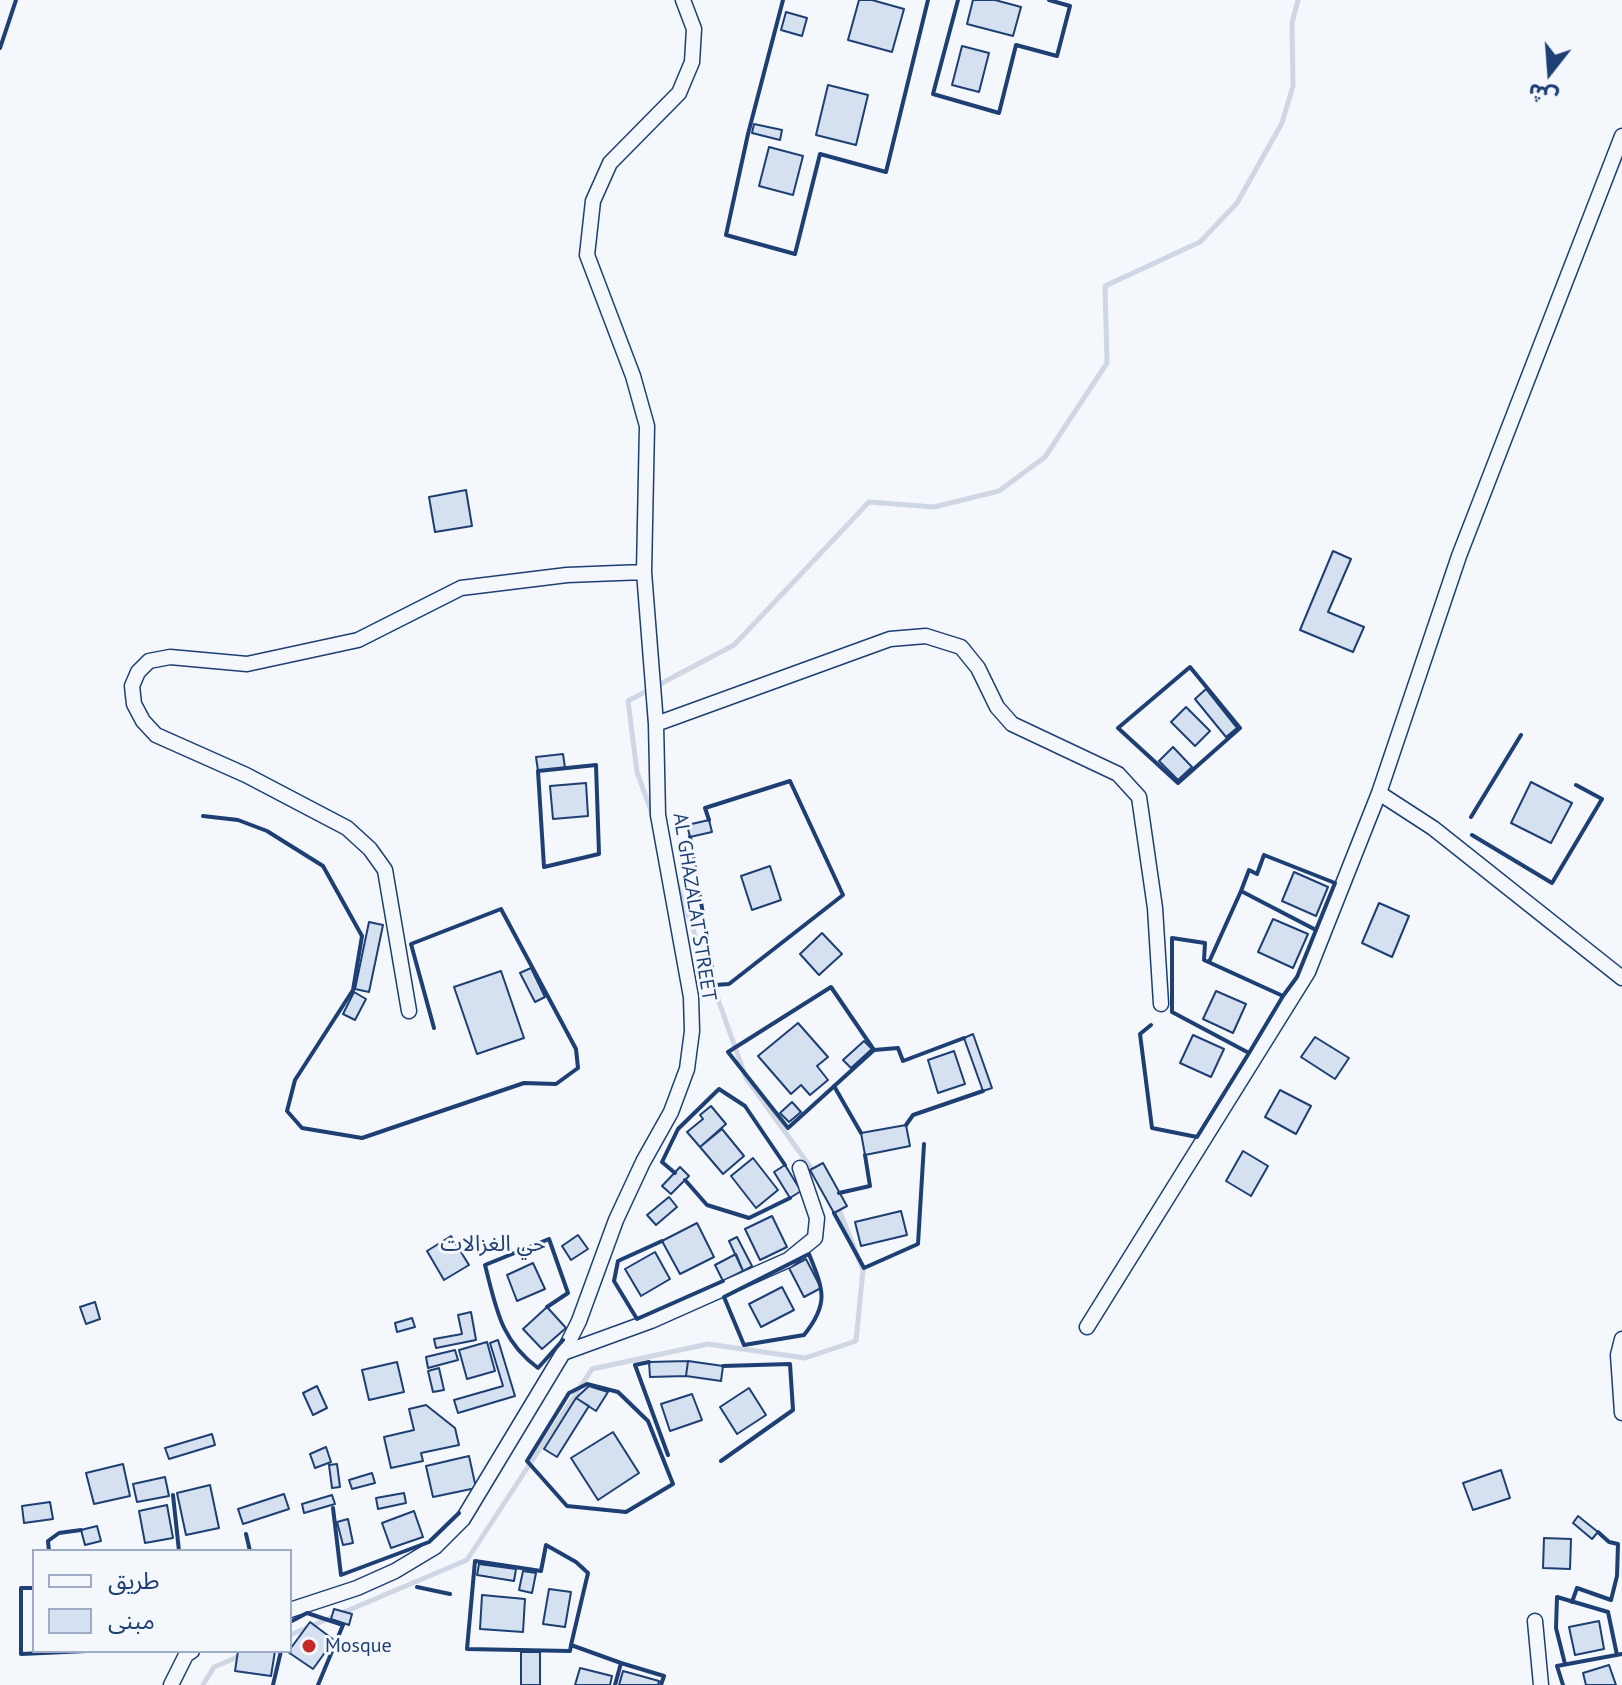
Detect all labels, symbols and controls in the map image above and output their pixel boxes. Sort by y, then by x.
north arrow [1510,32,1590,112]
text: ش [1524,77,1561,113]
street label: AL GHAZALAT STREET [667,811,721,1003]
district label: حي الغزالات [440,1232,546,1258]
legend [32,1549,292,1653]
text: طريق [108,1565,160,1596]
text: مبنى [108,1605,155,1636]
place label: Mosque [325,1634,392,1658]
marker: Mosque [300,1637,318,1655]

